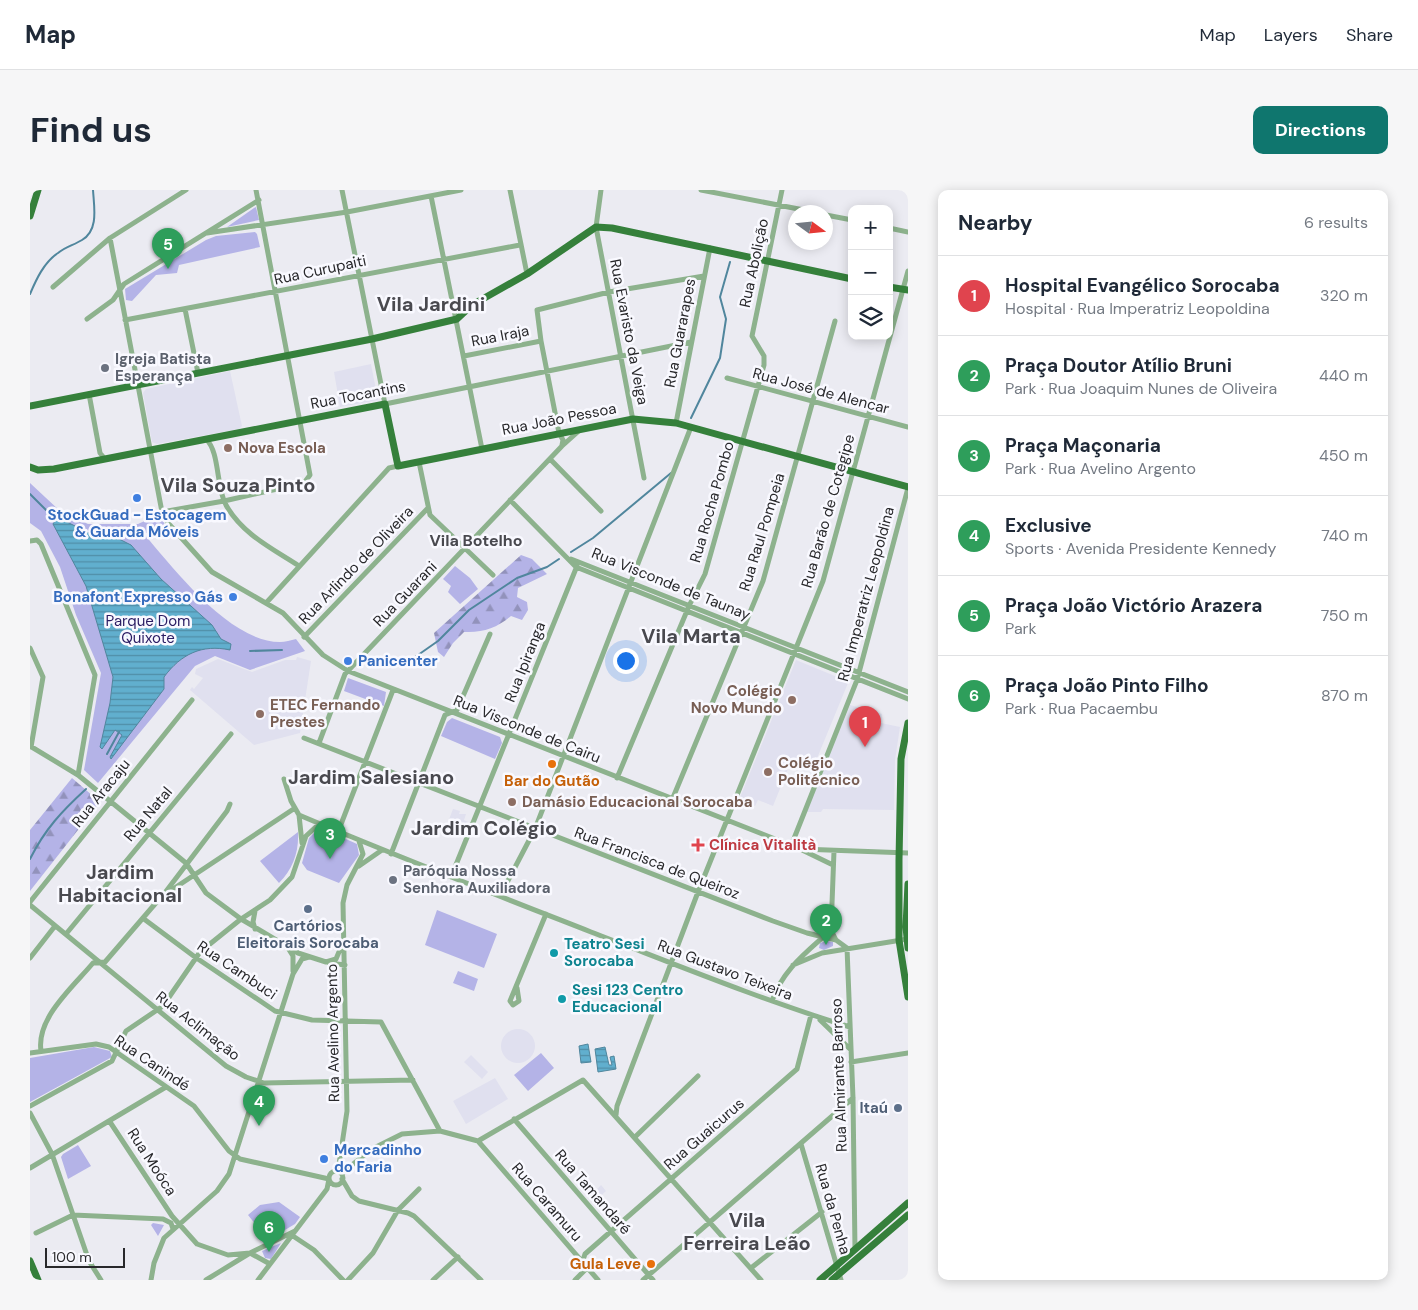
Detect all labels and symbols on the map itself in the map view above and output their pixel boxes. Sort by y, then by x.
north arrow [788,205,833,250]
street label: Rua Abolição [735,217,773,309]
pin: 5 [152,228,184,269]
street label: Rua Curupaiti [272,250,368,290]
street label: Rua Evaristo da Veiga [605,257,653,407]
street label: Rua Guararapes [660,277,700,389]
district label: Vila Jardini [377,291,485,317]
street label: Rua Iraja [469,321,531,351]
place label: Igreja Batista Esperança [115,349,211,386]
marker: Igreja Batista Esperança [99,362,111,374]
street label: Rua José de Alencar [750,363,892,419]
street label: Rua Tocantins [309,376,407,414]
street label: Rua João Pessoa [500,398,618,440]
street label: Rua Barão de Cotegipe [797,432,859,590]
place label: Nova Escola [238,438,326,458]
street label: Rua Rocha Pombo [685,439,739,565]
marker: Nova Escola [222,442,234,454]
street label: Rua Raul Pompeia [735,470,789,594]
district label: Vila Souza Pinto [161,472,315,498]
marker: StockGuad - Estocagem & Guarda Móveis [131,492,143,504]
street label: Rua Arlindo de Oliveira [294,502,418,628]
street label: Rua Imperatriz Leopoldina [833,504,899,684]
place label: StockGuad - Estocagem & Guarda Móveis [47,505,227,542]
district label: Vila Botelho [429,530,523,551]
street label: Rua Visconde de Taunay [589,543,754,625]
street label: Rua Guarani [369,557,441,631]
place label: Bonafont Expresso Gás [53,587,223,607]
marker: Bonafont Expresso Gás [227,591,239,603]
park label: Parque Dom Quixote [106,611,190,648]
street label: Rua Ipiranga [500,619,550,705]
district label: Vila Marta [641,623,741,649]
your location [613,648,639,674]
place label: Panicenter [358,651,438,671]
marker: Panicenter [342,655,354,667]
place label: Colégio Novo Mundo [691,681,782,718]
street label: Rua Visconde de Cairu [450,690,604,768]
marker: Colégio Novo Mundo [786,694,798,706]
place label: ETEC Fernando Prestes [270,695,380,732]
pin: 1 [849,706,881,747]
marker: ETEC Fernando Prestes [254,708,266,720]
place label: Colégio Politécnico [778,753,860,790]
street label: Rua Aracaju [67,755,135,831]
marker: Bar do Gutão [546,758,558,770]
district label: Jardim Salesiano [288,764,454,790]
marker: Colégio Politécnico [762,766,774,778]
place label: Bar do Gutão [504,771,600,791]
street label: Rua Natal [119,783,177,845]
place label: Damásio Educacional Sorocaba [522,792,753,812]
marker: Damásio Educacional Sorocaba [506,796,518,808]
district label: Jardim Colégio [411,815,557,841]
pin: 3 [314,818,346,859]
street label: Rua Francisca de Queiroz [571,822,743,904]
place label: Clínica Vitalità [709,835,816,855]
marker: Clínica Vitalità [691,838,705,852]
district label: Jardim Habitacional [58,859,182,908]
place label: Paróquia Nossa Senhora Auxiliadora [403,861,550,898]
marker: Paróquia Nossa Senhora Auxiliadora [387,874,399,886]
marker: Cartórios Eleitorais Sorocaba [302,903,314,915]
pin: 2 [810,904,842,945]
place label: Cartórios Eleitorais Sorocaba [237,916,379,953]
place label: Teatro Sesi Sorocaba [564,934,645,971]
street label: Rua Gustavo Teixeira [655,935,795,1005]
street label: Rua Cambuci [193,936,281,1004]
marker: Teatro Sesi Sorocaba [548,947,560,959]
street label: Rua Avelino Argento [322,964,344,1102]
place label: Sesi 123 Centro Educacional [572,980,683,1017]
street label: Rua Aclimação [152,987,244,1065]
marker: Sesi 123 Centro Educacional [556,993,568,1005]
street label: Rua Almirante Barroso [826,998,852,1152]
street label: Rua Canindé [110,1030,194,1096]
pin: 4 [243,1085,275,1126]
street label: Rua Guaicurus [660,1094,748,1174]
place label: Itaú [859,1098,888,1118]
marker: Itaú [892,1102,904,1114]
street label: Rua Moóca [123,1124,181,1200]
place label: Mercadinho do Faria [334,1140,422,1177]
street label: Rua Tamandaré [550,1145,636,1239]
marker: Mercadinho do Faria [318,1153,330,1165]
street label: Rua Caramuru [507,1158,587,1246]
street label: Rua da Penha [811,1161,855,1257]
district label: Vila Ferreira Leão [683,1207,811,1256]
pin: 6 [253,1211,285,1252]
scale bar [45,1245,125,1268]
place label: Gula Leve [570,1254,641,1274]
marker: Gula Leve [645,1258,657,1270]

